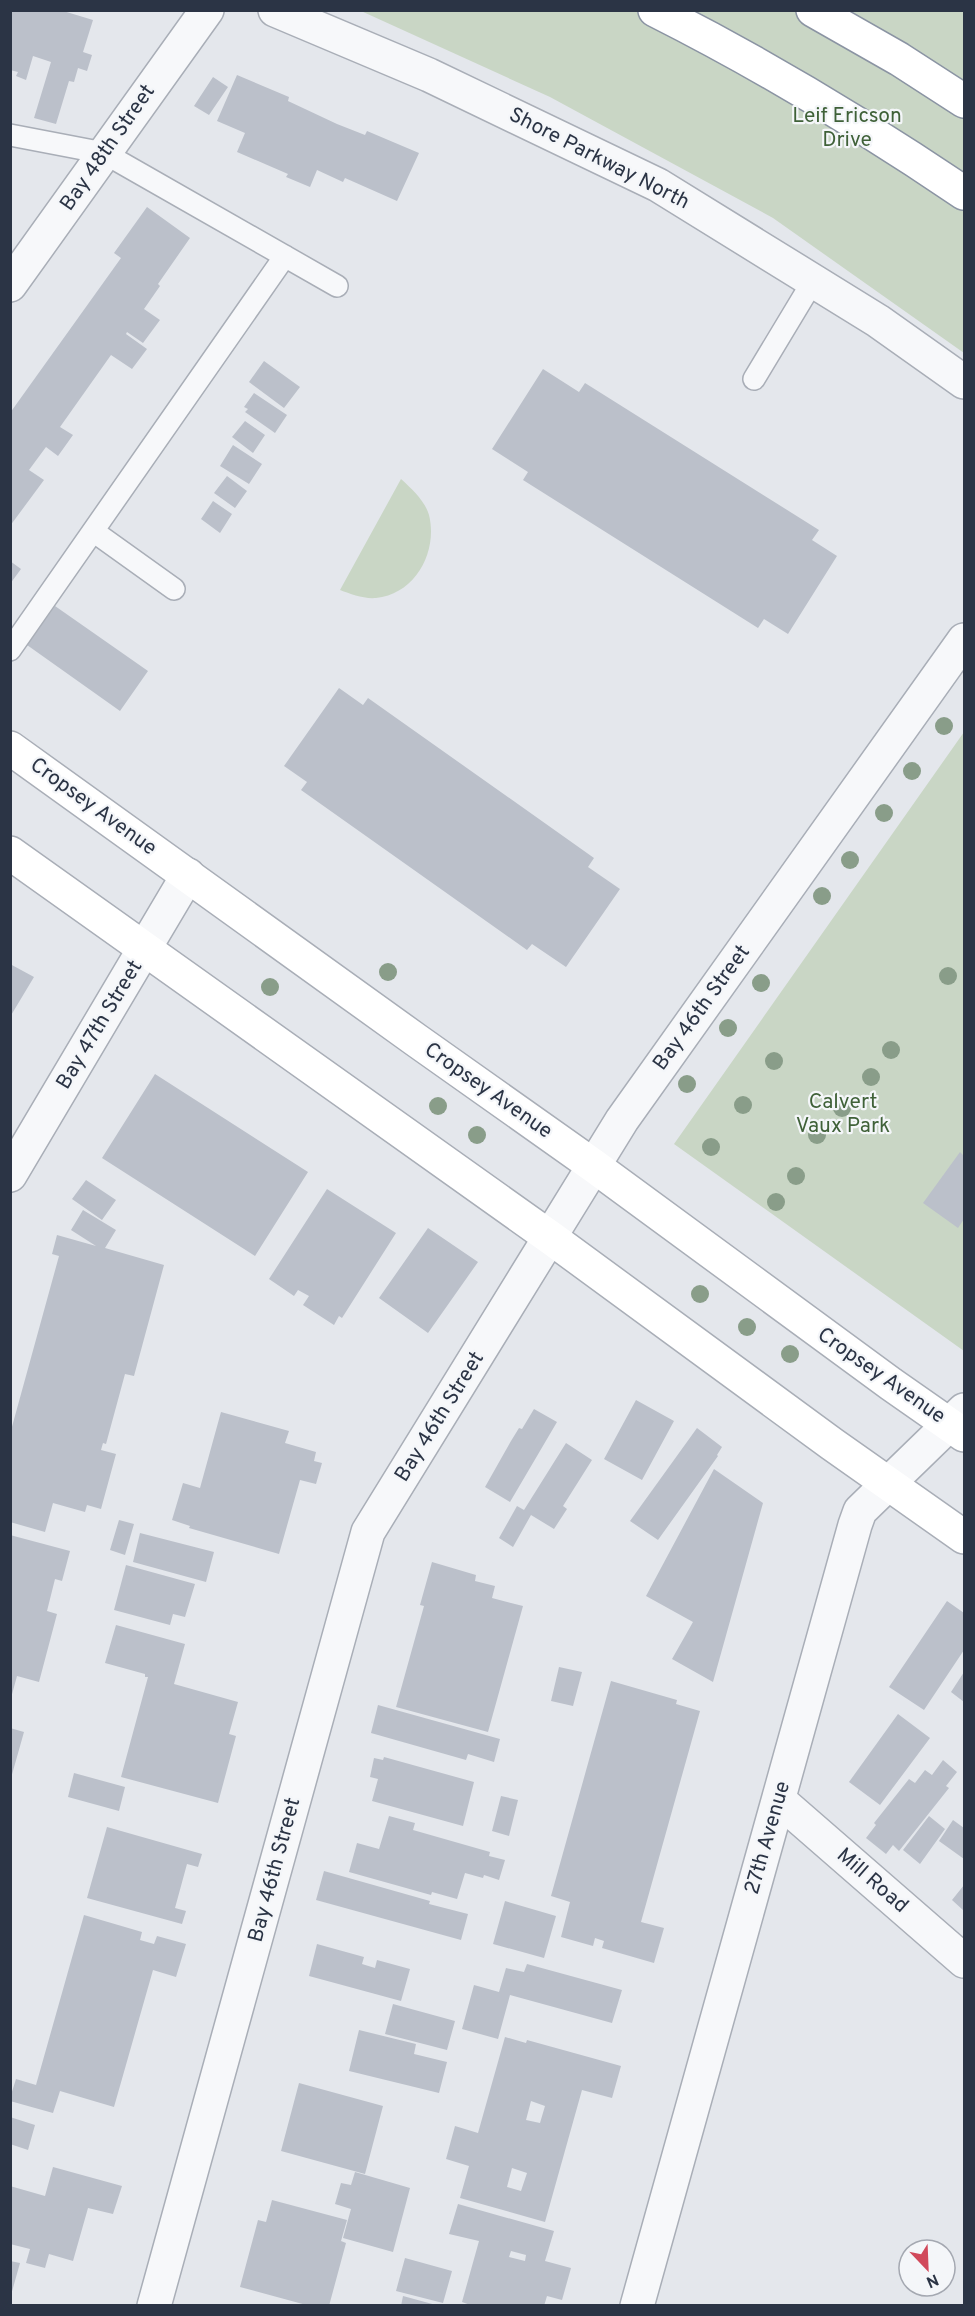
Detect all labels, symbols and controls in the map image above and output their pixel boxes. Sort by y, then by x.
street label: Bay 48th Street [54,79,162,217]
street label: Shore Parkway North [504,102,694,216]
park label: Leif Ericson Drive [792,103,902,154]
street label: Cropsey Avenue [24,752,162,862]
street label: Bay 46th Street [647,940,757,1076]
street label: Bay 47th Street [51,955,149,1095]
street label: Cropsey Avenue [419,1037,557,1145]
park label: Calvert Vaux Park [796,1089,890,1140]
street label: Cropsey Avenue [812,1322,950,1430]
street label: Bay 46th Street [389,1347,491,1487]
street label: 27th Avenue [739,1778,797,1898]
street label: Bay 46th Street [243,1795,307,1945]
street label: Mill Road [830,1842,914,1920]
north arrow [897,2238,957,2298]
text: N [923,2269,941,2291]

